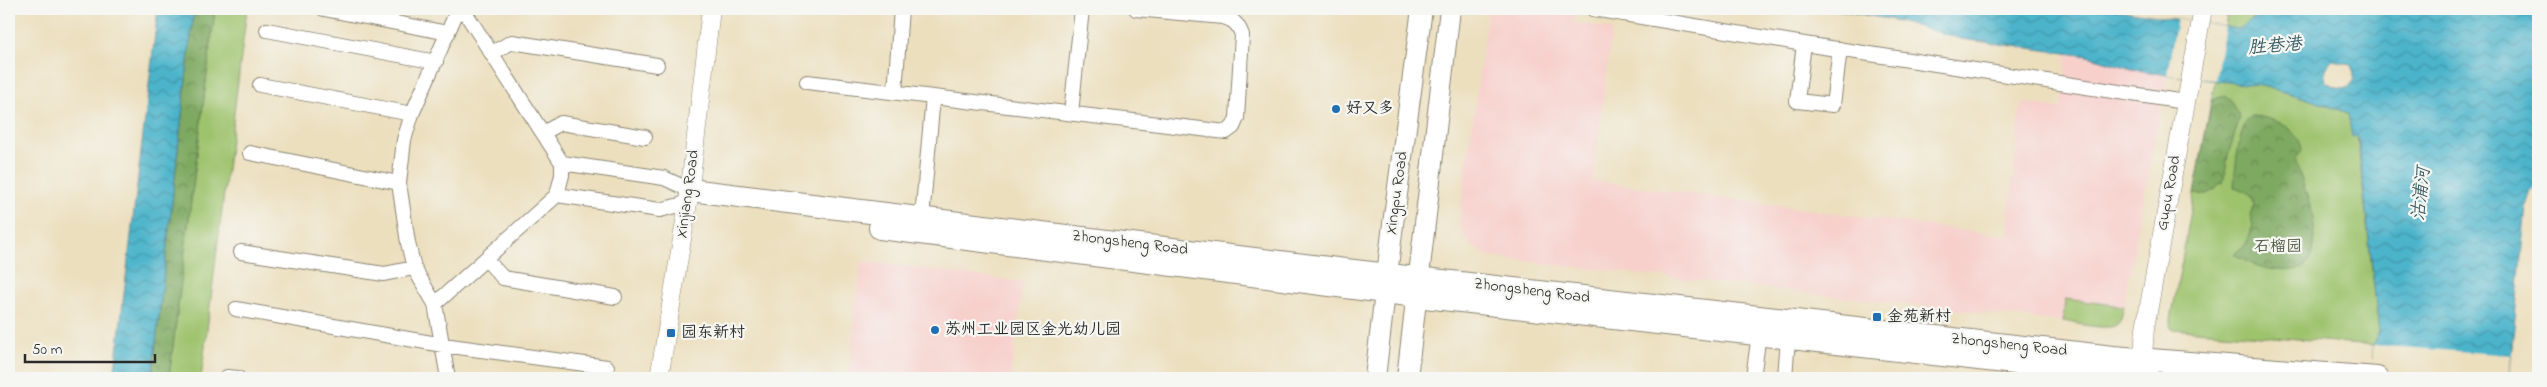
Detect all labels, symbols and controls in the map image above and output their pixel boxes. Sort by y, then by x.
water label: 胜巷港 [2247,32,2305,62]
place label: 好又多 [1346,97,1394,121]
marker: 好又多 [1330,103,1342,115]
street label: Xinjiang Road [670,148,706,240]
street label: Xingpu Road [1379,150,1415,236]
street label: Gupu Road [2151,154,2187,232]
water label: 沽浦河 [2406,163,2438,222]
street label: Zhongsheng Road [1071,224,1189,262]
park label: 石榴园 [2254,235,2302,259]
street label: Zhongsheng Road [1473,272,1591,310]
place label: 金苑新村 [1887,305,1951,329]
marker: 金苑新村 [1871,311,1883,323]
place label: 苏州工业园区金光幼儿园 [945,318,1121,342]
place label: 园东新村 [681,321,745,345]
marker: 苏州工业园区金光幼儿园 [929,324,941,336]
marker: 园东新村 [665,327,677,339]
street label: Zhongsheng Road [1950,327,2068,363]
scale bar [25,332,155,364]
text: 50 m [32,339,63,361]

